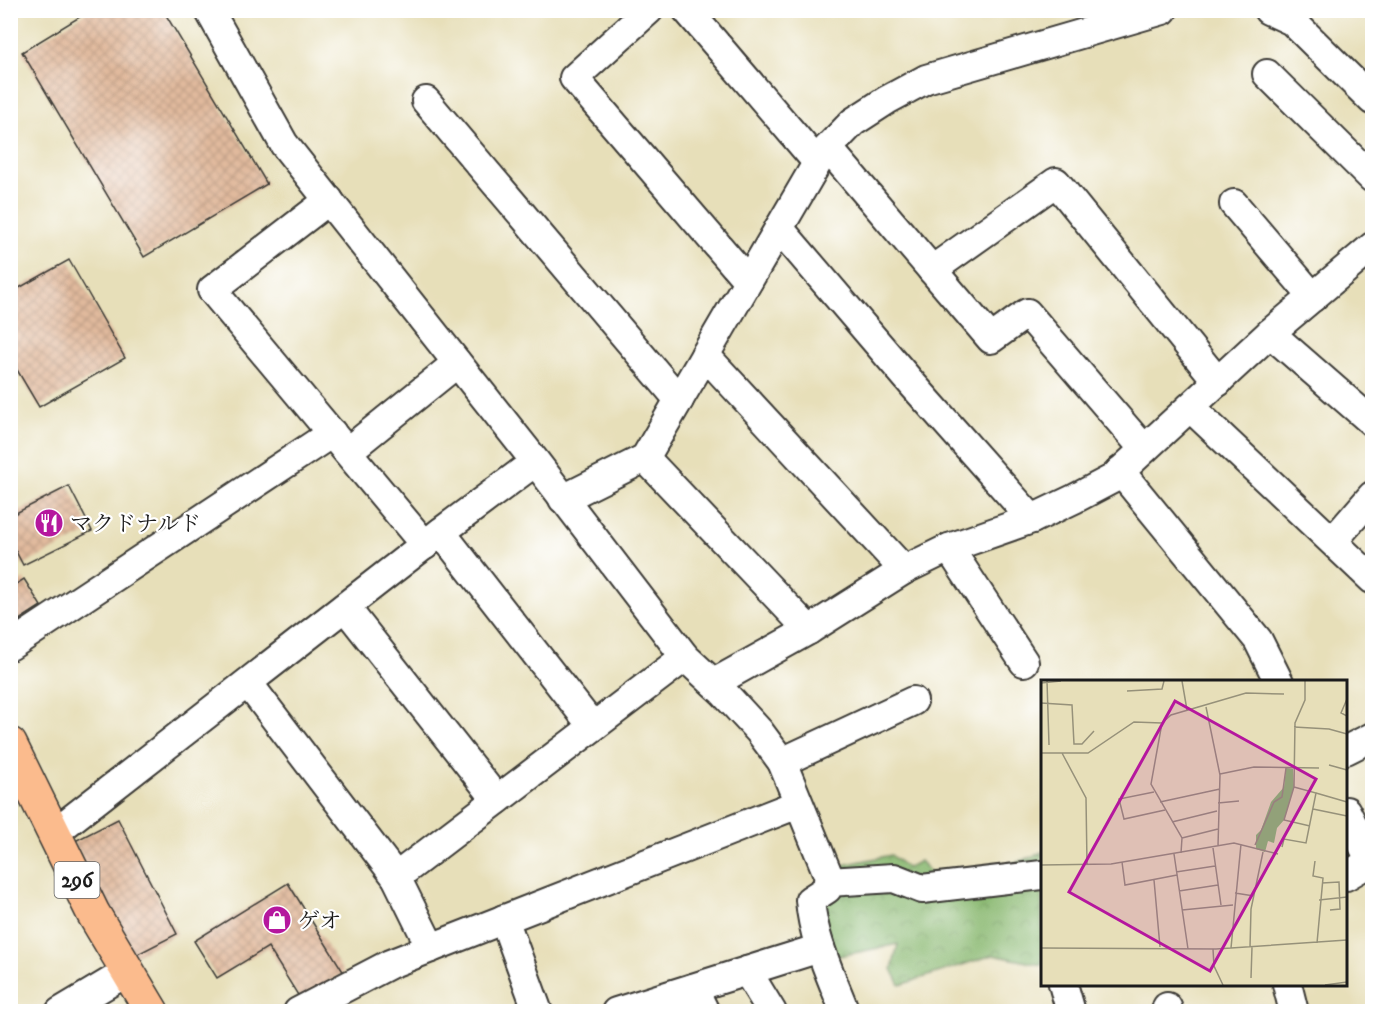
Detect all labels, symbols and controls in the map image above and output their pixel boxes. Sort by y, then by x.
restaurant icon: マクドナルド [33,507,65,539]
place label: マクドナルド [70,511,201,538]
inset map [1041,680,1347,986]
road number: 296 [54,862,100,898]
shop icon: ゲオ [261,904,293,936]
place label: ゲオ [298,908,342,935]

